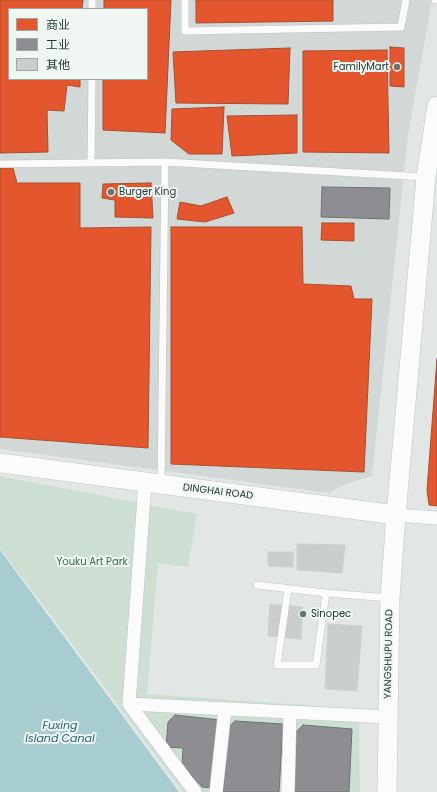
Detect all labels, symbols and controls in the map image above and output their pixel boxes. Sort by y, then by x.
legend [8,8,148,80]
text: 商业 [46,16,70,33]
text: 工业 [46,36,70,53]
text: 其他 [46,56,70,73]
place label: FamilyMart [334,61,389,73]
marker: FamilyMart [392,62,402,72]
place label: Burger King [119,186,176,198]
marker: Burger King [106,187,116,197]
street label: DINGHAI ROAD [182,482,254,502]
park label: Youku Art Park [56,556,128,568]
place label: Sinopec [311,608,351,620]
marker: Sinopec [298,609,308,619]
street label: YANGSHUPU ROAD [382,609,396,699]
water label: Fuxing Island Canal [25,719,95,745]

